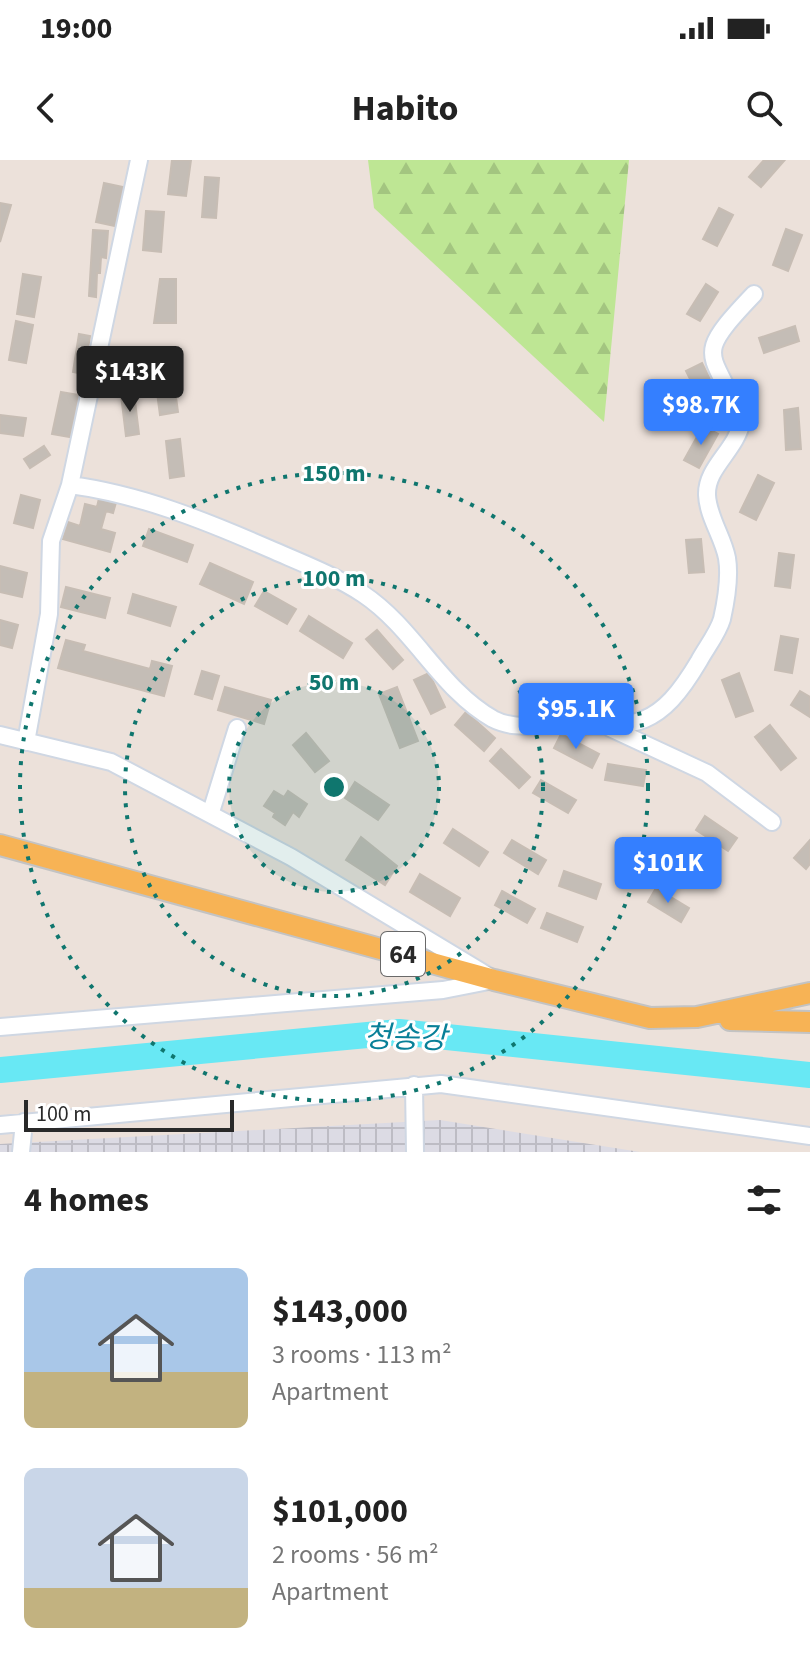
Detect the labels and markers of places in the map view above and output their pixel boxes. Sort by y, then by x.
pin: $143K [74,346,186,414]
pin: $98.7K [636,379,766,447]
pin: $95.1K [511,683,641,751]
centre of rings [320,773,348,801]
pin: $101K [612,837,724,905]

